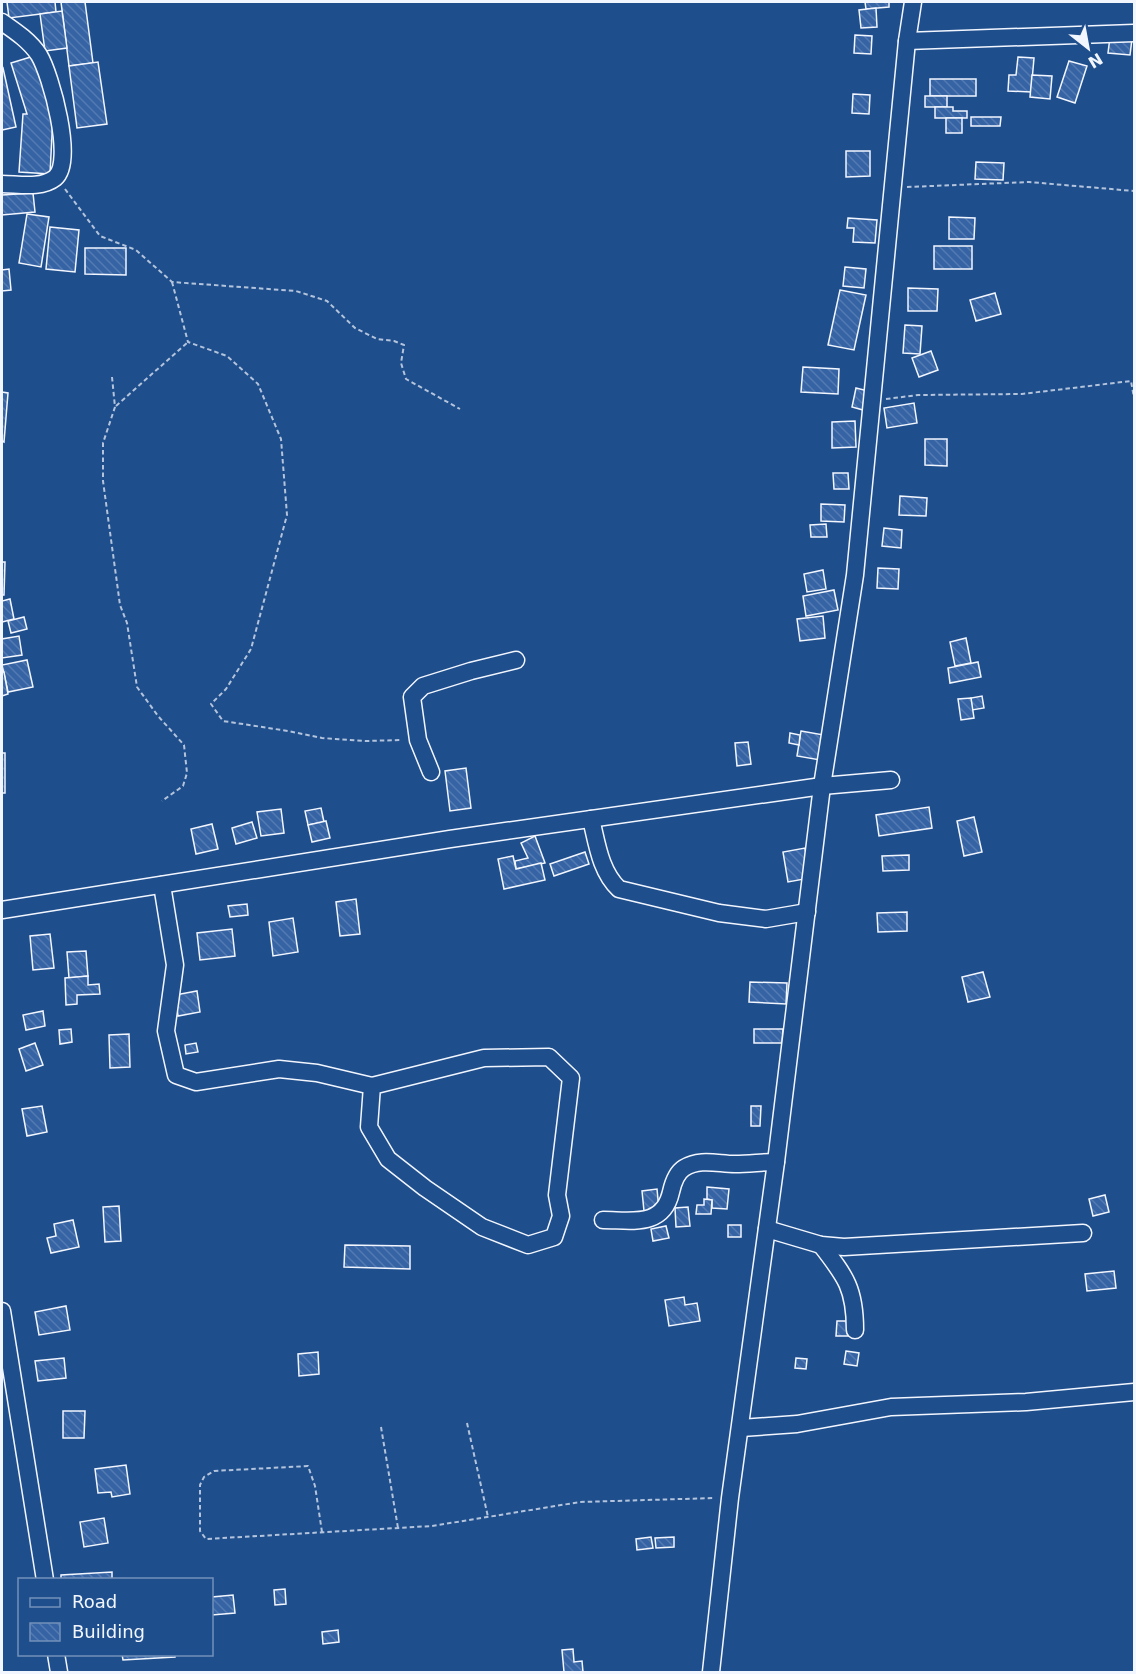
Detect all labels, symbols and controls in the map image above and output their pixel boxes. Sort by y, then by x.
north arrow [1058,18,1118,78]
text: N [1085,49,1106,72]
legend [18,1578,213,1656]
text: Road [72,1591,117,1612]
text: Building [72,1621,145,1642]

